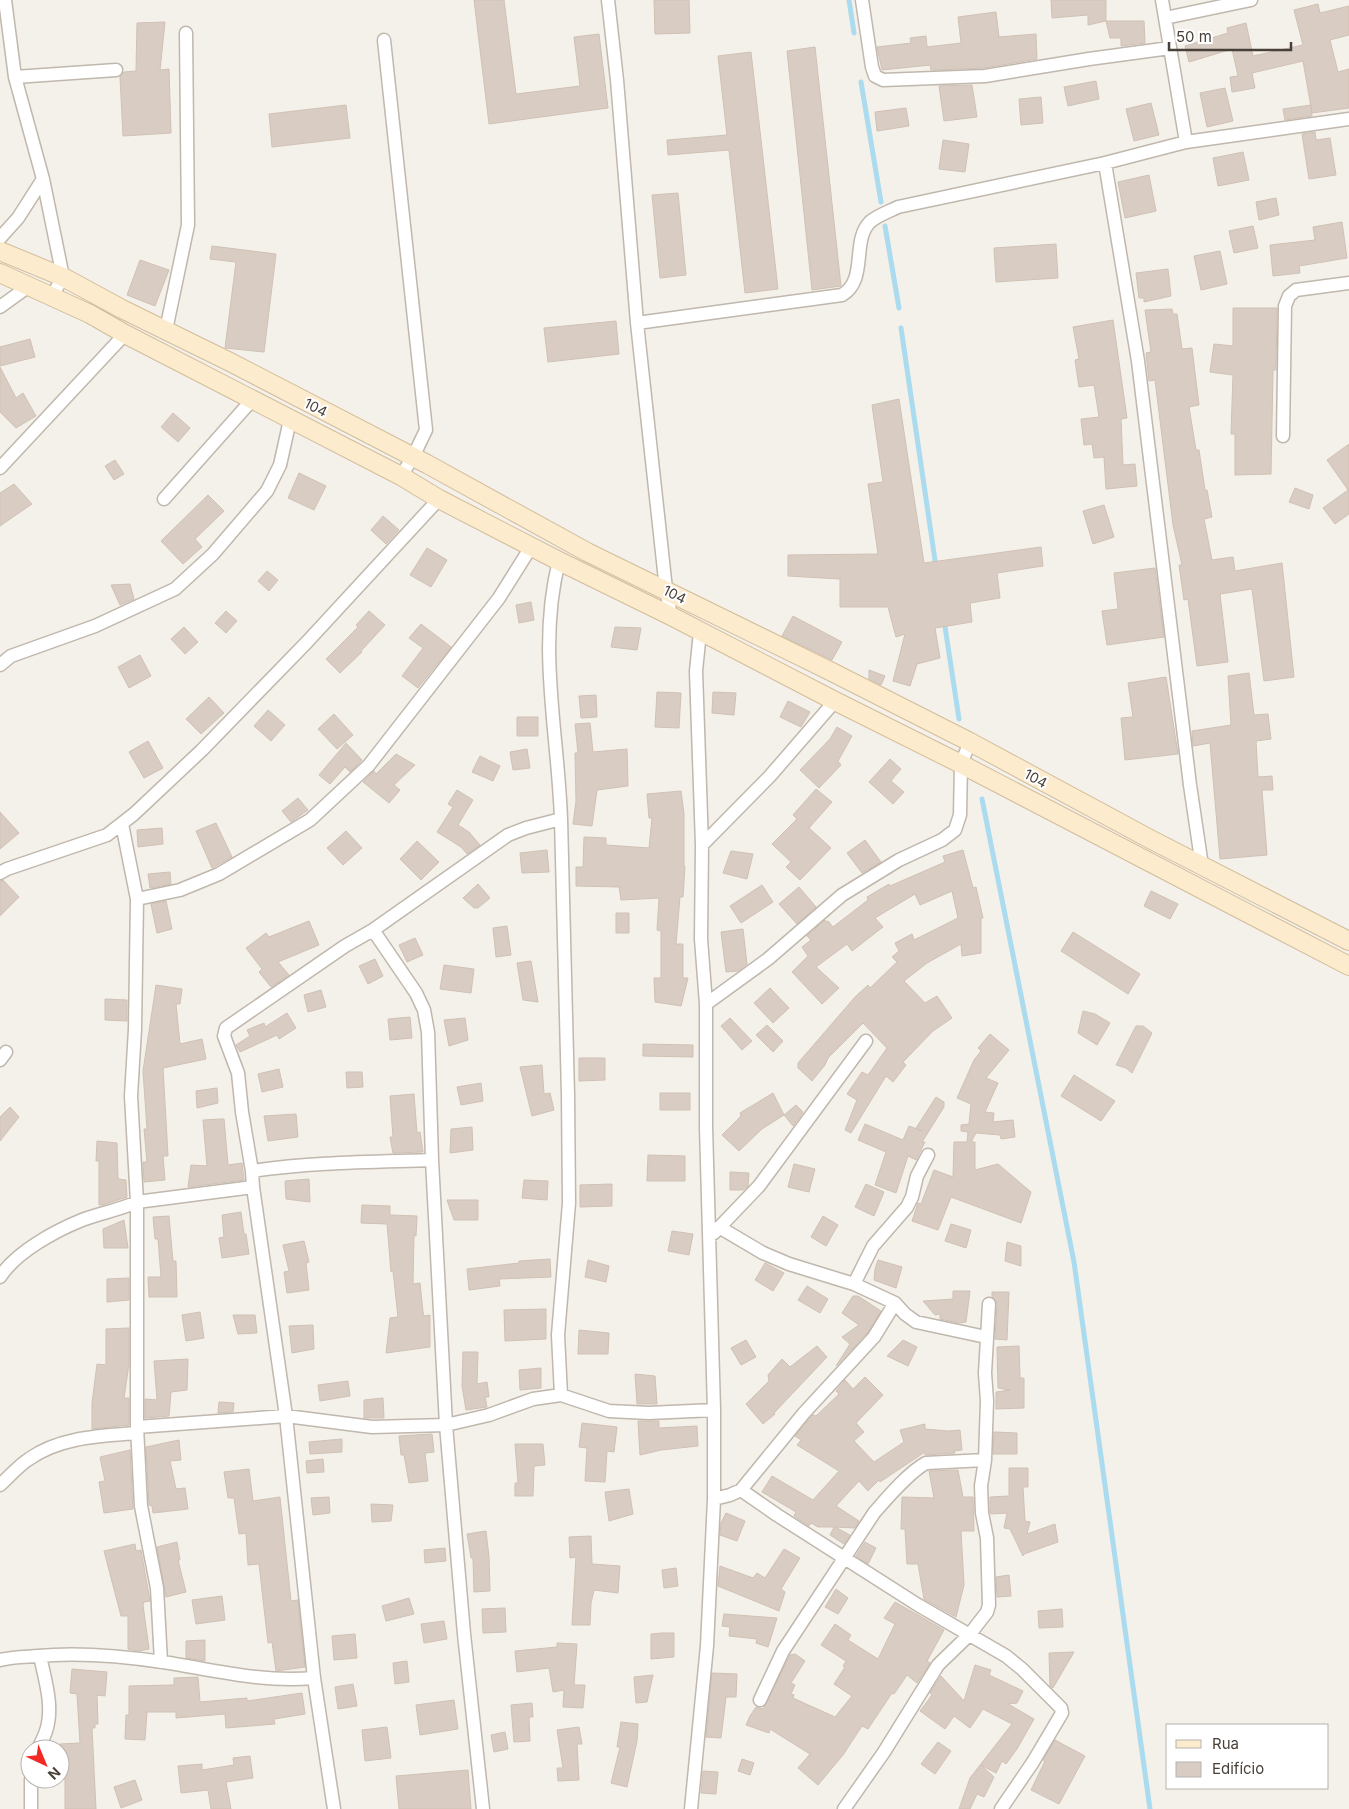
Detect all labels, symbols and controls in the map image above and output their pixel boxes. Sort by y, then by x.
scale bar [1169,20,1292,52]
text: 50 m [1176,27,1212,46]
street label: 104 [302,394,330,420]
street label: 104 [661,581,689,607]
street label: 104 [1022,765,1050,791]
legend [1166,1724,1329,1789]
text: Rua [1212,1734,1239,1753]
north arrow [20,1739,70,1789]
text: Edifício [1212,1759,1264,1778]
text: N [45,1764,64,1784]

